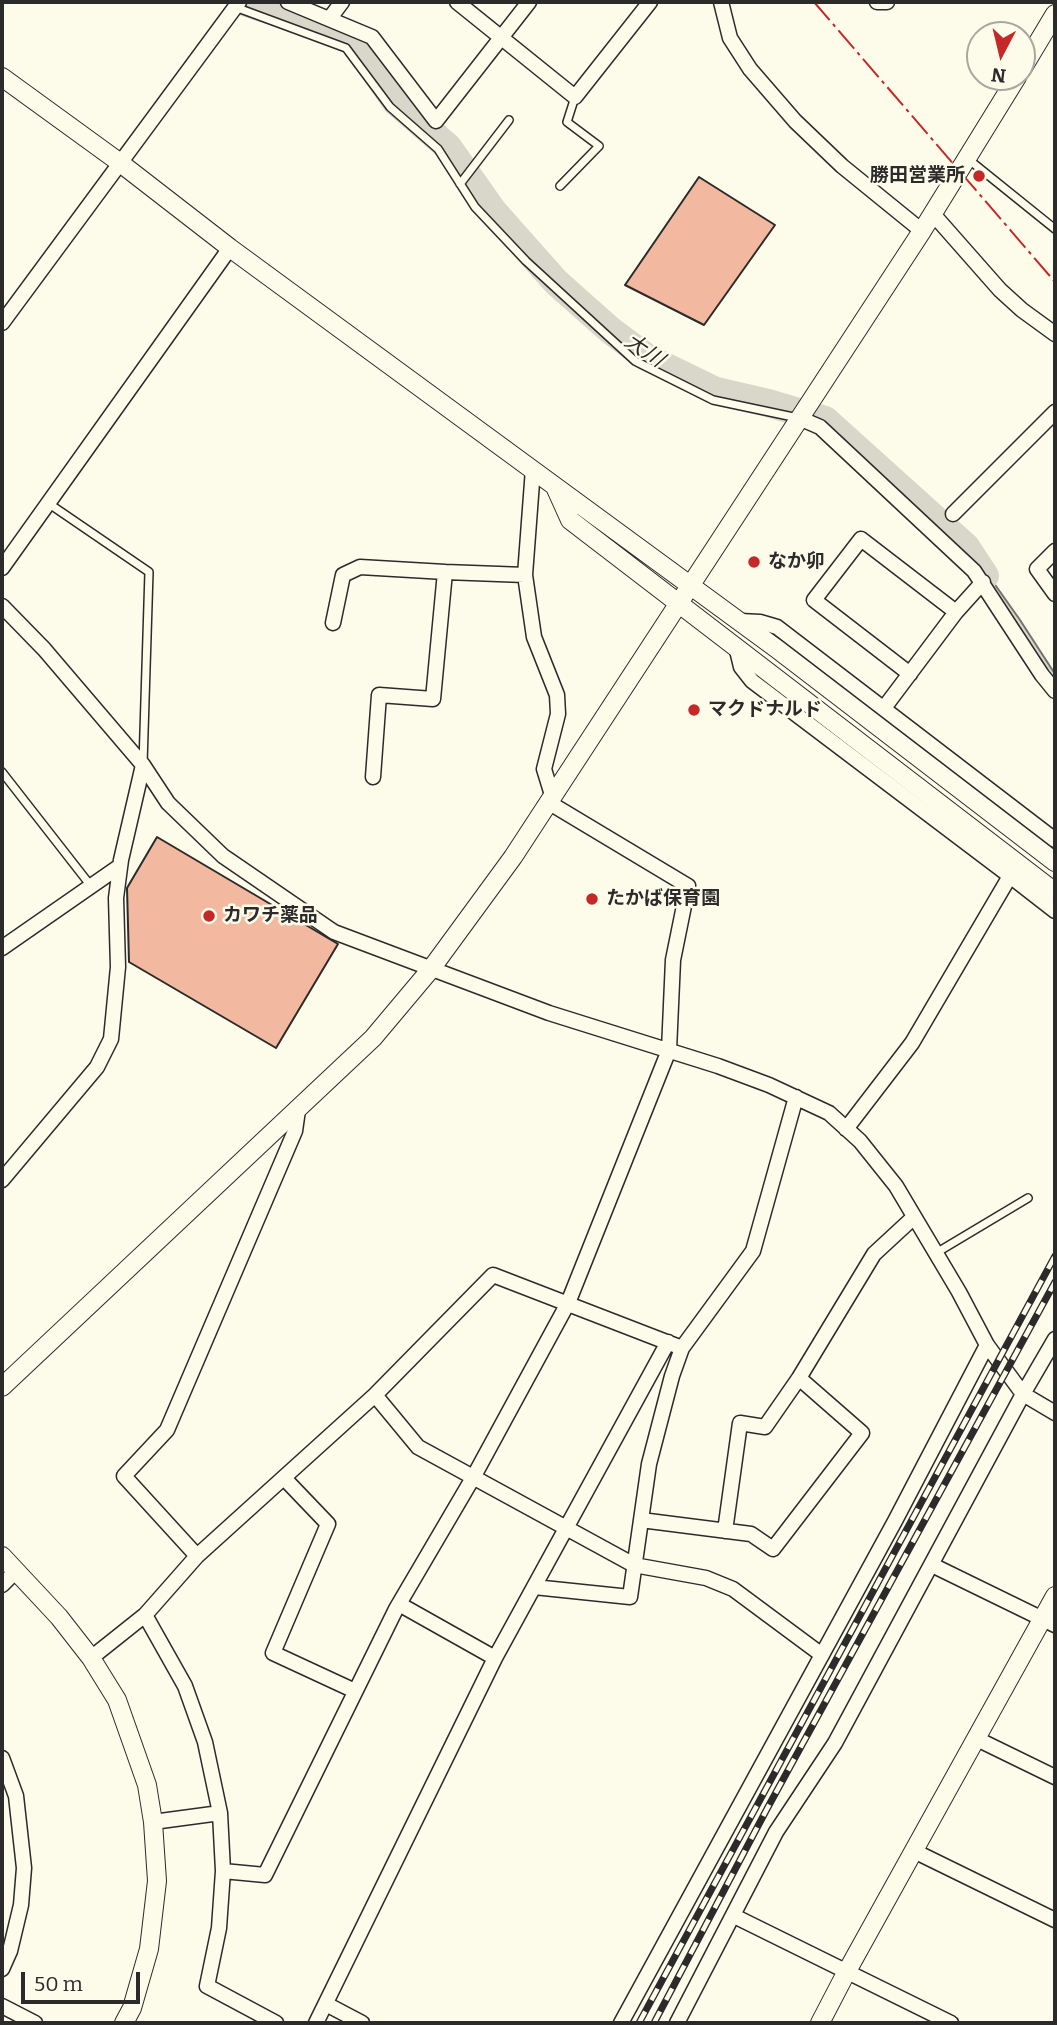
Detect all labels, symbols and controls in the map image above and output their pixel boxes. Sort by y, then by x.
north arrow [966,21,1036,91]
text: N [990,63,1007,88]
place label: 勝田営業所 [870,165,965,187]
marker: 勝田営業所 [971,168,987,184]
water label: 大川 [620,329,668,373]
place label: なか卯 [768,551,825,573]
marker: なか卯 [746,554,762,570]
place label: マクドナルド [708,699,822,721]
marker: マクドナルド [686,702,702,718]
place label: たかば保育園 [606,888,720,910]
marker: たかば保育園 [584,891,600,907]
place label: カワチ薬品 [223,905,318,927]
marker: カワチ薬品 [201,908,217,924]
scale bar [24,1958,144,2002]
text: 50 m [34,1971,83,1997]

